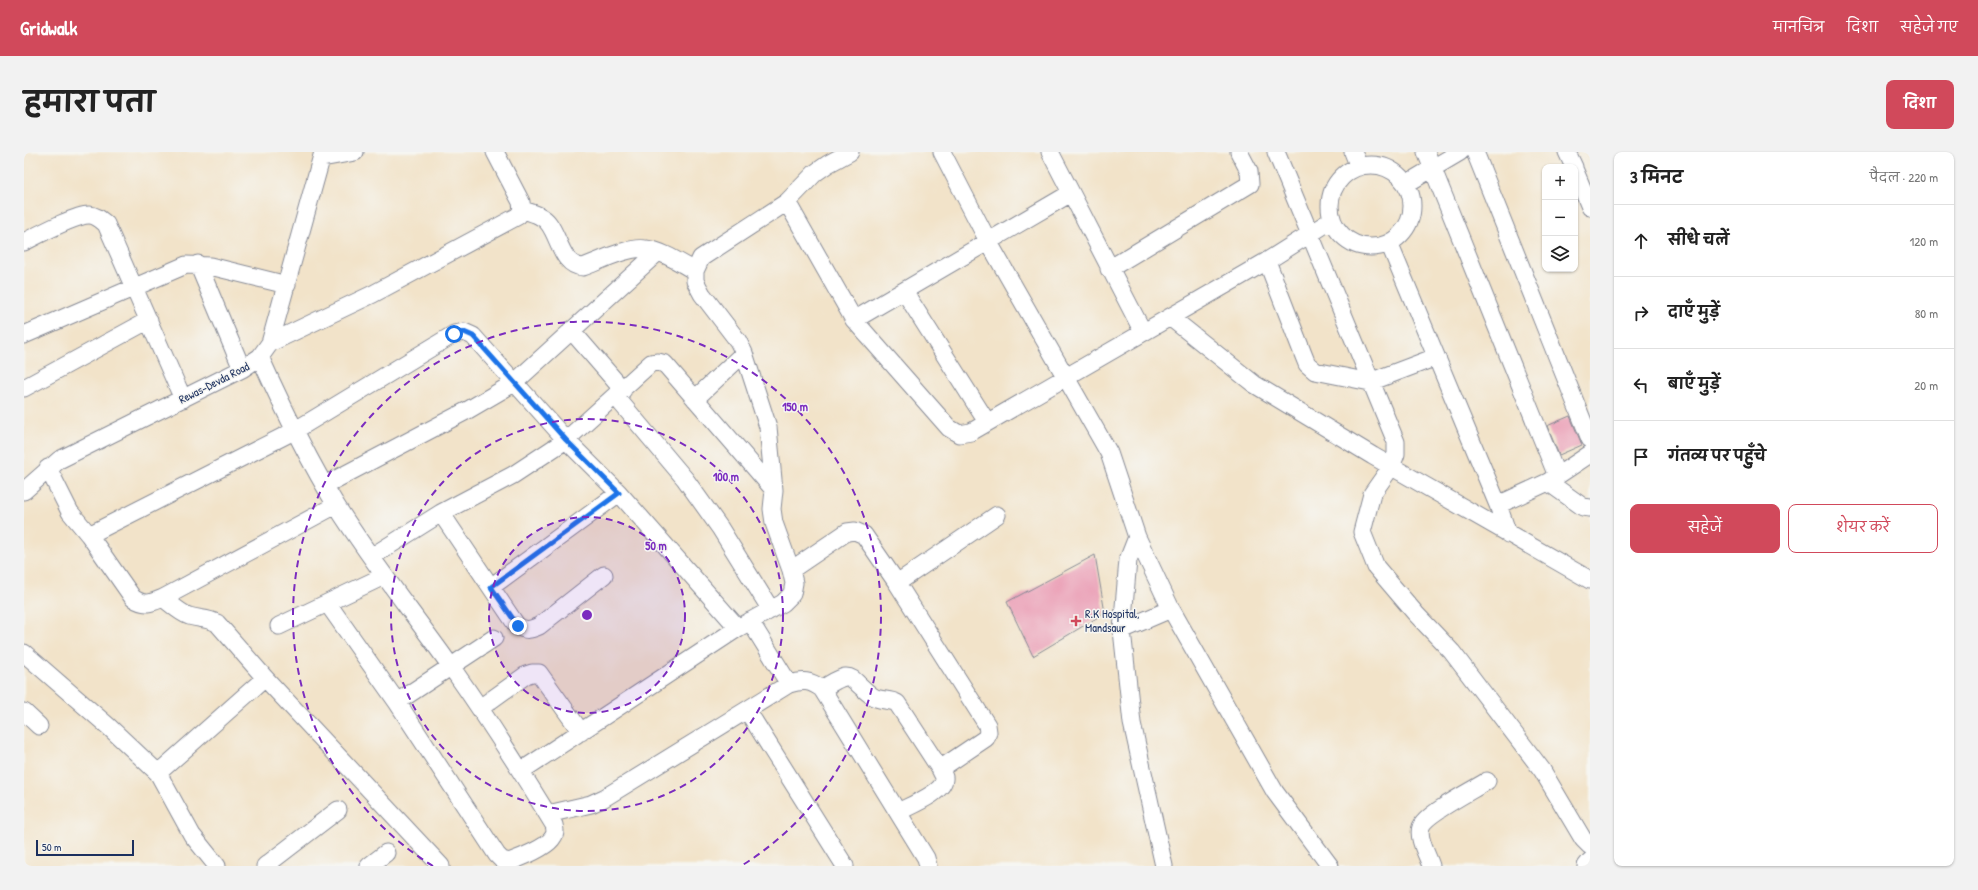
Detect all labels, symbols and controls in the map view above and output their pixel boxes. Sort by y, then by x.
text: Gridwalk [20,15,77,41]
text: मानचित्र [1773,17,1824,36]
text: दिशा [1846,17,1878,36]
text: सहेजे गए [1900,17,1958,36]
button: दिशा [1886,80,1954,129]
text: हमारा पता [24,83,155,121]
map controls [1542,164,1578,272]
button: + [1542,164,1578,200]
text: 3 मिनट [1630,165,1683,188]
text: पैदल · 220 m [1870,168,1938,186]
button: − [1542,200,1578,236]
text: सीधे चलें [1668,229,1729,250]
icon: ahead [1630,230,1652,252]
text: 120 m [1910,232,1938,250]
button: layers [1542,236,1578,272]
text: दाएँ मुड़ें [1668,301,1720,322]
icon: right [1630,302,1652,324]
text: 80 m [1915,304,1938,322]
route start [445,325,463,343]
street label: Rewas-Devda Road [176,357,252,408]
text: बाएँ मुड़ें [1668,373,1720,394]
icon: left [1630,374,1652,396]
text: 20 m [1914,376,1938,394]
text: 150 m [782,398,808,415]
text: गंतव्य पर पहुँचे [1668,445,1766,466]
icon: arrive [1630,446,1652,468]
text: 100 m [713,468,739,485]
button: सहेजें [1630,504,1780,553]
button: शेयर करें [1788,504,1938,553]
text: 50 m [645,537,667,554]
place label: R.K Hospital, Mandsaur [1085,605,1139,636]
centre of rings [580,608,594,622]
marker: R.K Hospital, Mandsaur [1070,615,1082,627]
route end [509,617,527,635]
scale bar [36,838,134,857]
text: 50 m [42,840,62,854]

